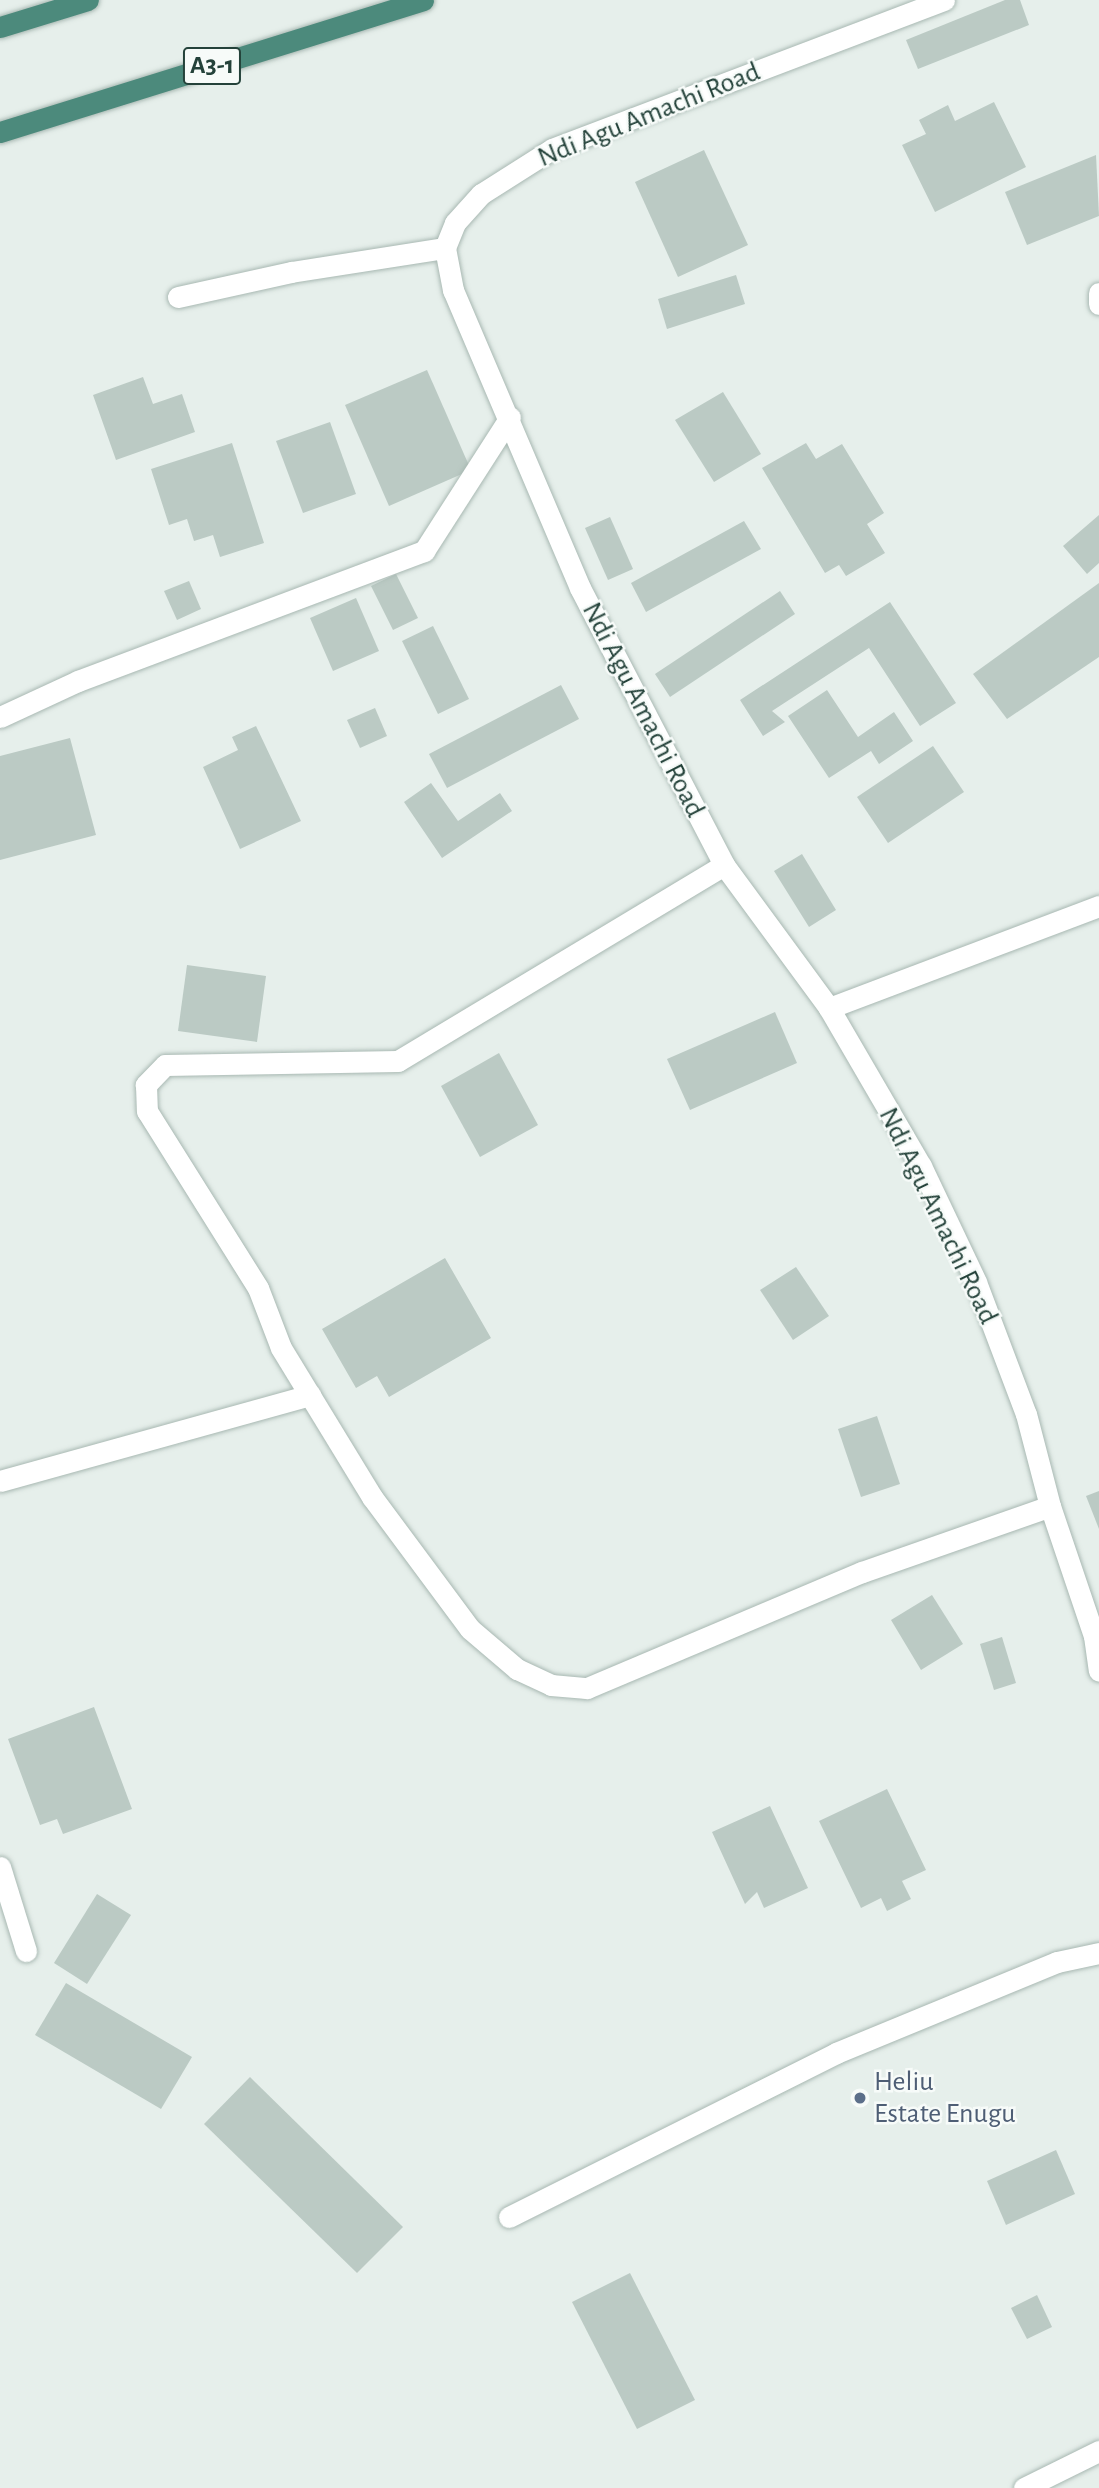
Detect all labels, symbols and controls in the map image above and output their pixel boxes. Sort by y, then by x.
road number: A3-1 [182,44,242,88]
street label: Ndi Agu Amachi Road [533,55,765,175]
street label: Ndi Agu Amachi Road [574,597,712,823]
street label: Ndi Agu Amachi Road [871,1102,1005,1330]
place label: Heliu Estate Enugu [874,2065,1016,2131]
marker: Heliu Estate Enugu [852,2090,868,2106]

